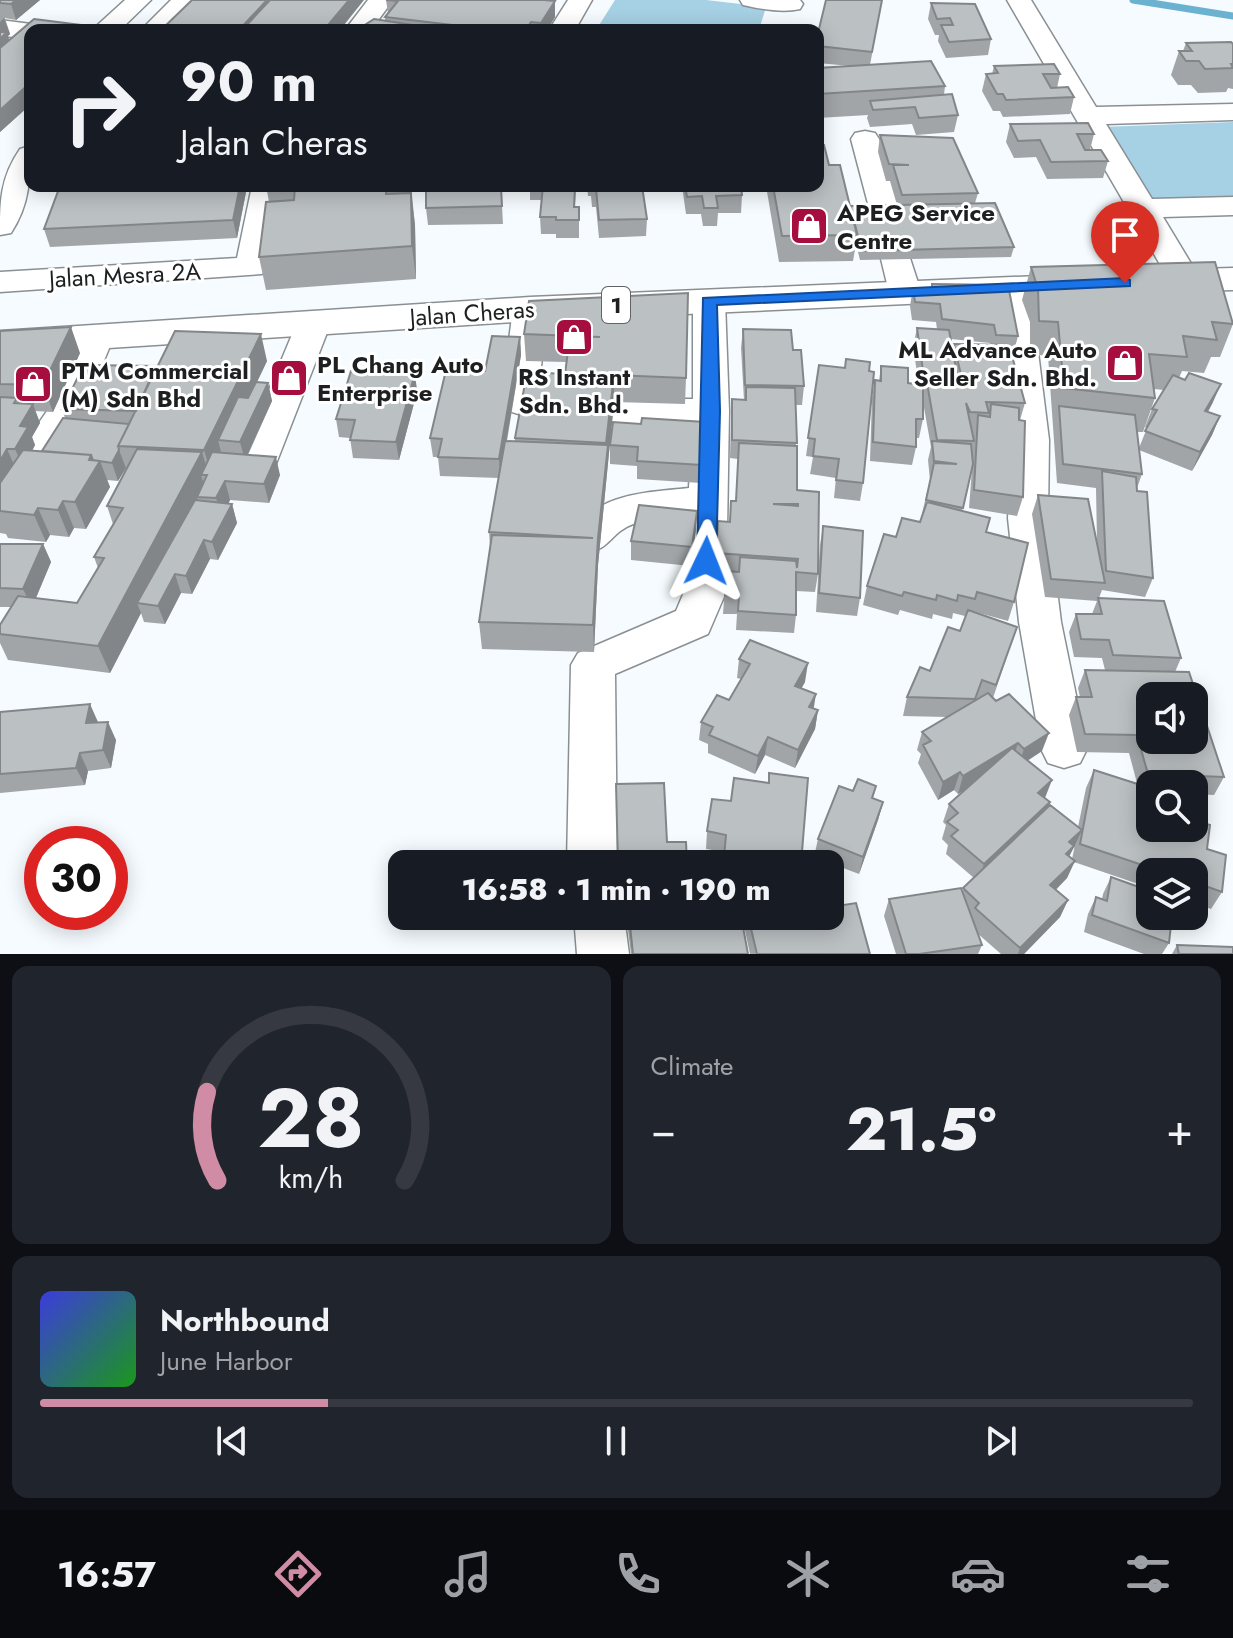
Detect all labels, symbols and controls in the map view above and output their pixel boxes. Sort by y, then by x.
text: 90 m [180,41,317,122]
icon: right [48,56,152,160]
text: Jalan Cheras [180,116,368,168]
place label: APEG Service Centre [836,195,995,258]
pin [1091,201,1159,283]
shop icon: APEG Service Centre [788,205,830,247]
icon: arrive [1103,213,1147,257]
street label: Jalan Mesra 2A [45,254,202,297]
road number: 1 [602,287,630,323]
street label: Jalan Cheras [405,291,536,335]
shop icon: RS Instant Sdn. Bhd. [553,316,595,358]
place label: ML Advance Auto Seller Sdn. Bhd. [898,332,1097,395]
shop icon: ML Advance Auto Seller Sdn. Bhd. [1104,342,1146,384]
place label: PL Chang Auto Enterprise [317,347,484,410]
place label: PTM Commercial (M) Sdn Bhd [61,353,249,416]
shop icon: PL Chang Auto Enterprise [268,357,310,399]
place label: RS Instant Sdn. Bhd. [518,359,630,422]
shop icon: PTM Commercial (M) Sdn Bhd [12,363,54,405]
position arrow [664,519,748,603]
map controls [1136,682,1208,930]
button: sound [1136,682,1208,754]
button: search [1136,770,1208,842]
speed limit sign: 30 [24,826,128,930]
button: layers [1136,858,1208,930]
text: 16:58 · 1 min · 190 m [462,868,770,911]
text: Climate [651,1047,733,1085]
text: 28 [258,1058,365,1178]
text: 21.5° [846,1086,996,1173]
text: − [651,1098,676,1162]
text: + [1166,1098,1193,1162]
text: km/h [279,1157,344,1199]
text: Northbound [160,1299,330,1342]
text: June Harbor [160,1342,293,1380]
icon: previous [210,1419,254,1463]
icon: pause [594,1419,638,1463]
icon: next [979,1419,1023,1463]
icon: directions [270,1546,326,1602]
icon: music [440,1546,496,1602]
icon: phone [610,1546,666,1602]
icon: climate [780,1546,836,1602]
icon: car [950,1546,1006,1602]
icon: filters [1120,1546,1176,1602]
text: 16:57 [57,1548,156,1600]

